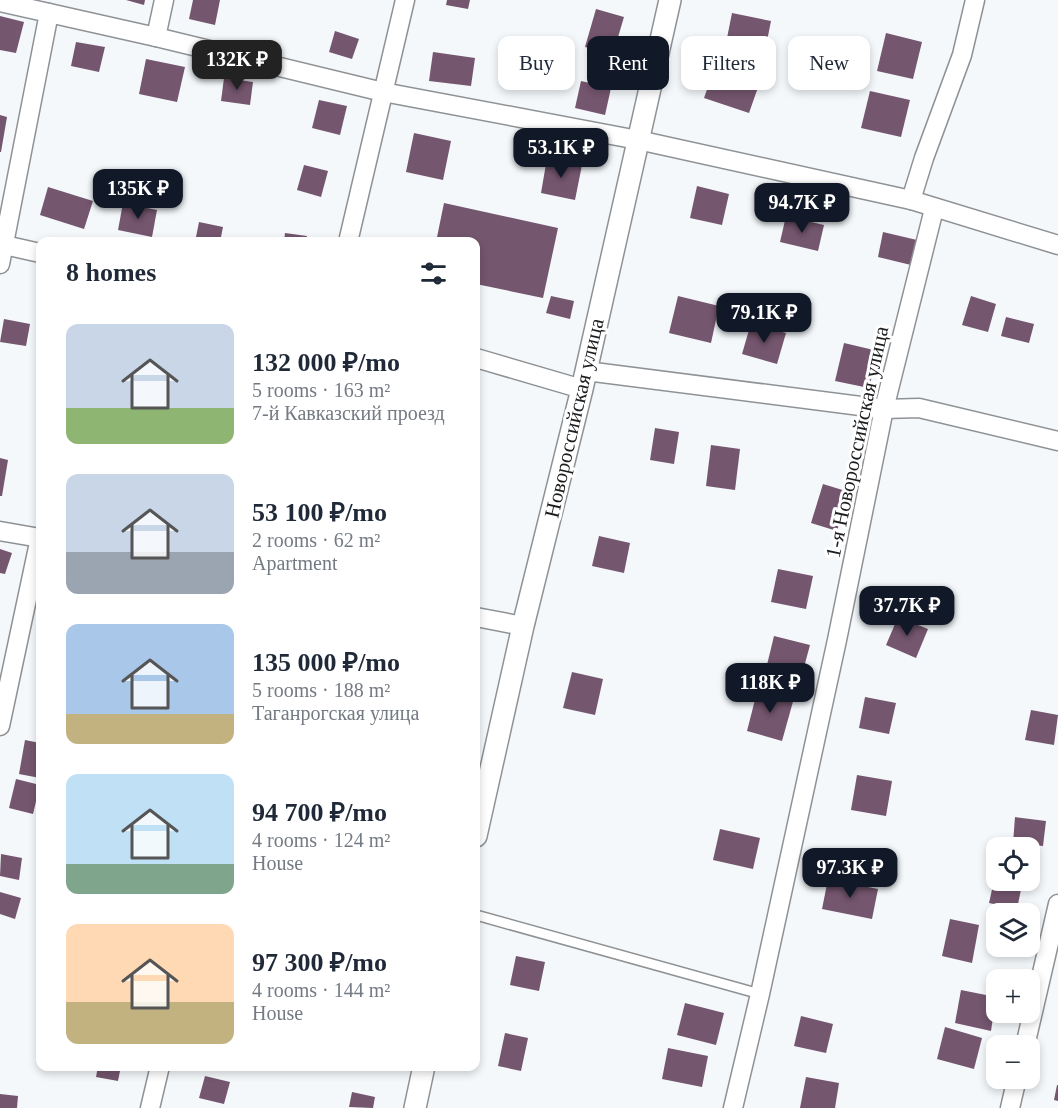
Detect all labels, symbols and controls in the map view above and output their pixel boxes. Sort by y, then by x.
chip: Buy [498,36,575,90]
chip: Rent [587,36,669,90]
chip: Filters [681,36,776,90]
chip: New [788,36,870,90]
pin: 132K ₽ [188,40,286,91]
text: 132K ₽ [206,48,268,70]
pin: 53.1K ₽ [506,128,616,179]
text: 53.1K ₽ [527,136,595,158]
pin: 135K ₽ [89,169,187,220]
text: 135K ₽ [107,177,169,199]
pin: 94.7K ₽ [747,183,857,234]
text: 94.7K ₽ [768,191,836,213]
icon: filters [417,257,450,290]
text: 8 homes [66,258,156,287]
pin: 79.1K ₽ [709,293,819,344]
text: 79.1K ₽ [730,301,798,323]
street label: Новороссийская улица [539,315,609,520]
street label: 1-я Новороссийская улица [821,323,893,560]
icon: home [114,348,186,420]
text: 132 000 ₽/mo [252,348,400,377]
text: 5 rooms · 163 m² [252,379,390,401]
text: 7-й Кавказский проезд [252,402,445,424]
icon: home [114,498,186,570]
text: 53 100 ₽/mo [252,498,387,527]
text: 2 rooms · 62 m² [252,529,380,551]
text: Apartment [252,552,338,574]
pin: 37.7K ₽ [852,586,962,637]
text: 37.7K ₽ [873,594,941,616]
icon: home [114,648,186,720]
text: 135 000 ₽/mo [252,648,400,677]
pin: 118K ₽ [721,663,819,714]
text: 118K ₽ [739,671,801,693]
text: 5 rooms · 188 m² [252,679,390,701]
text: Таганрогская улица [252,702,419,724]
icon: home [114,798,186,870]
text: 94 700 ₽/mo [252,798,387,827]
text: 4 rooms · 124 m² [252,829,390,851]
map controls [986,837,1040,1089]
button: locate [986,837,1040,891]
pin: 97.3K ₽ [795,848,905,899]
text: House [252,852,303,874]
text: 97.3K ₽ [816,856,884,878]
button: layers [986,903,1040,957]
icon: home [114,948,186,1020]
text: 97 300 ₽/mo [252,948,387,977]
button: + [986,969,1040,1023]
text: 4 rooms · 144 m² [252,979,390,1001]
text: House [252,1002,303,1024]
button: − [986,1035,1040,1089]

